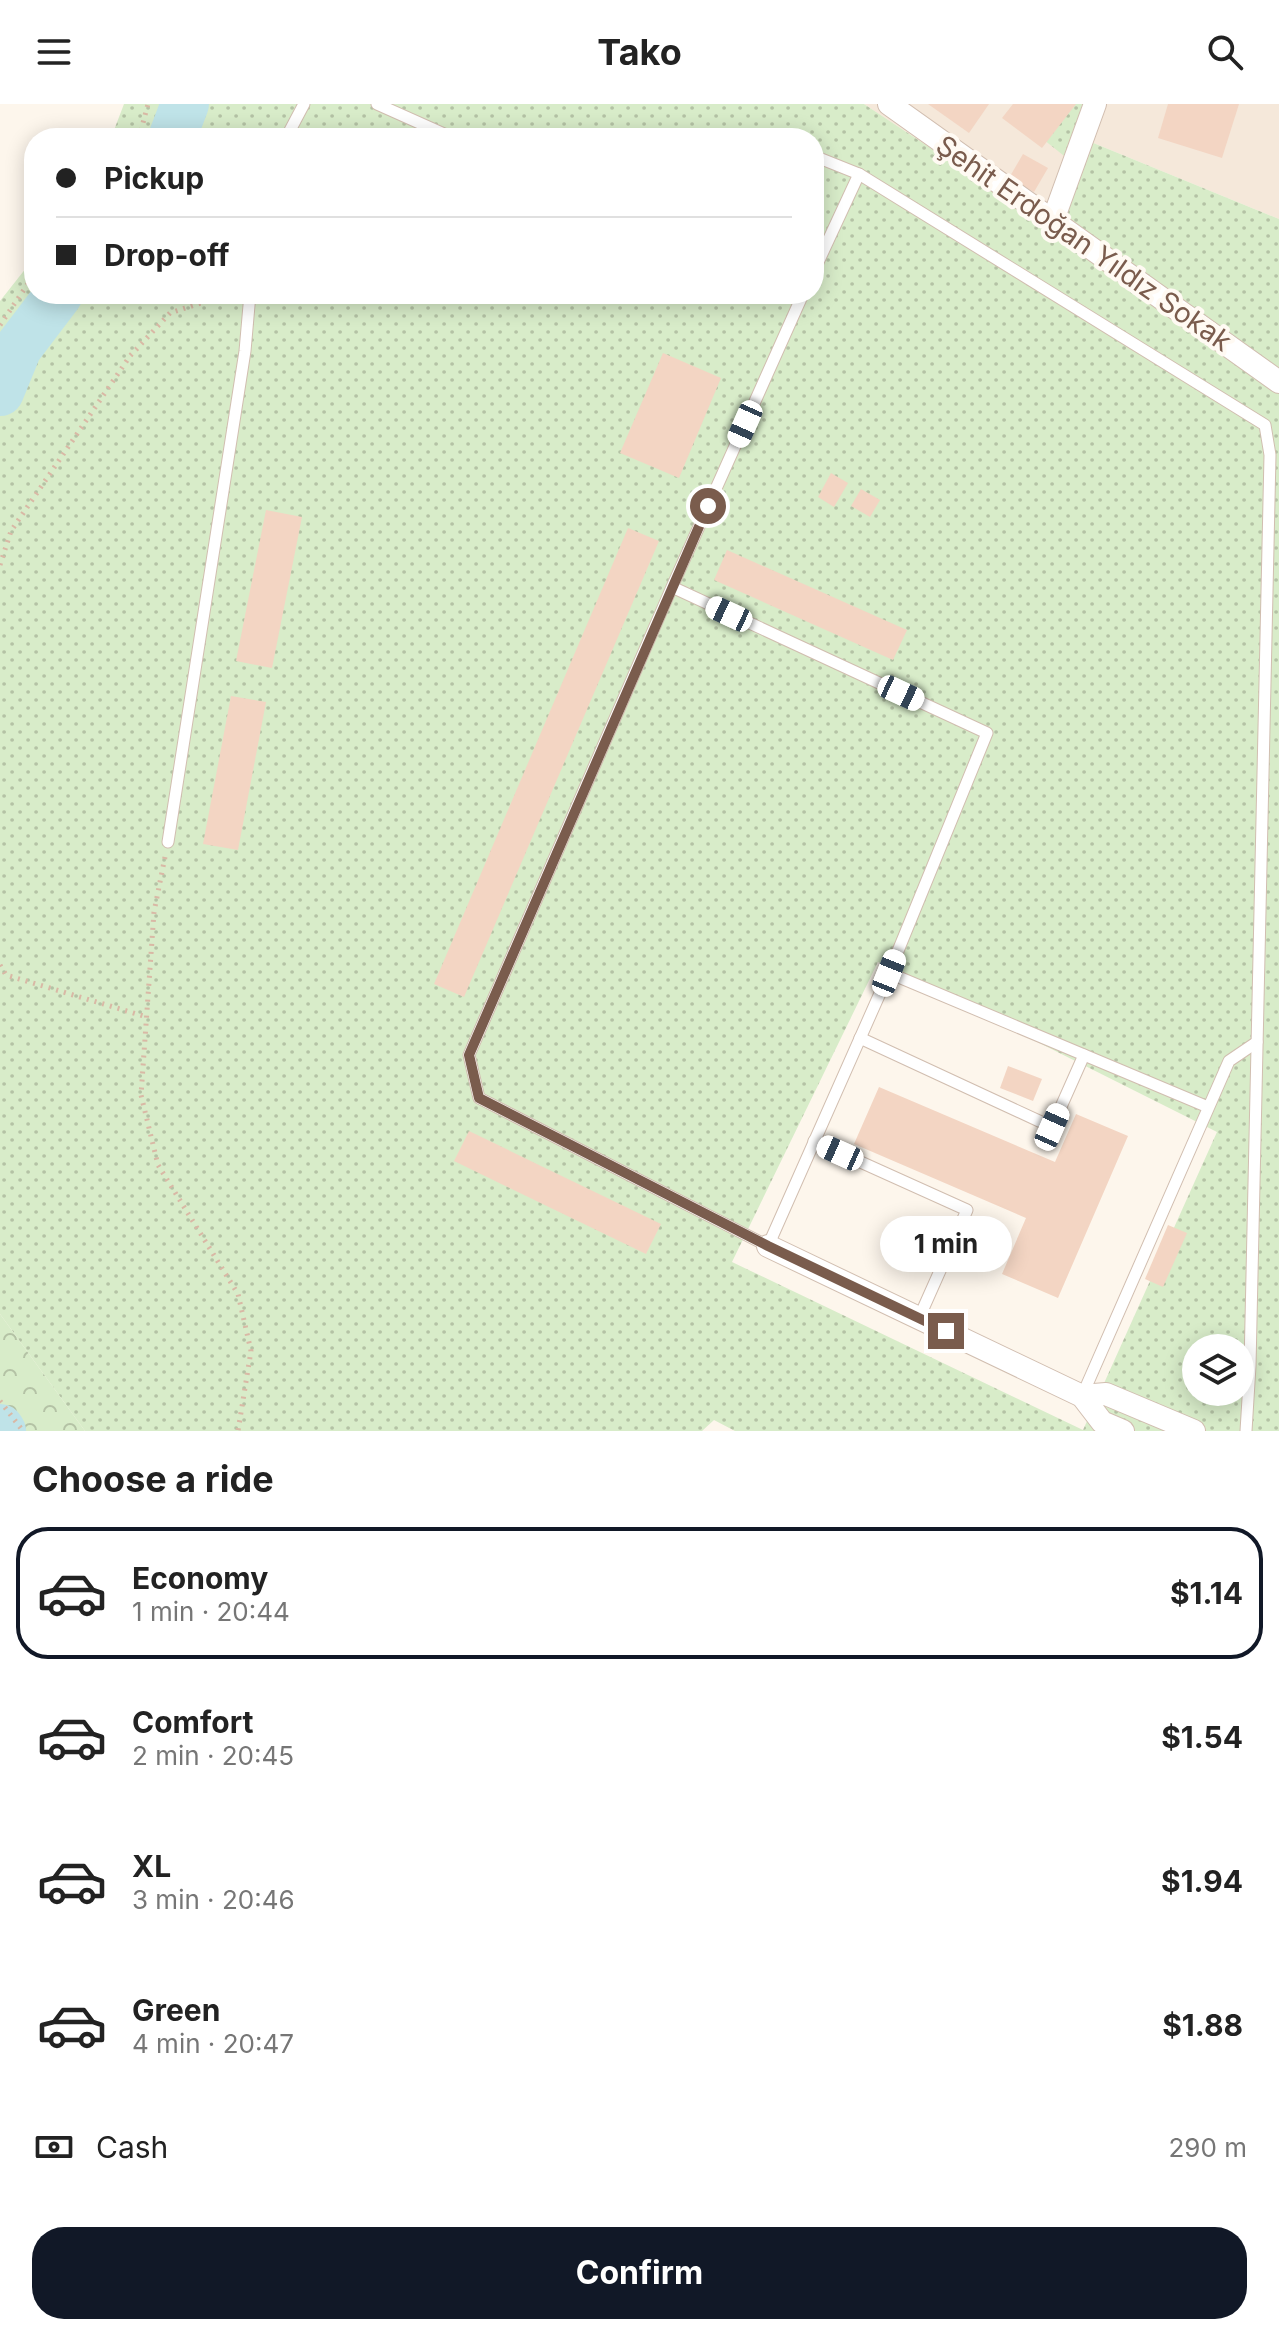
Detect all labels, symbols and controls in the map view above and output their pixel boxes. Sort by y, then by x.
icon: menu [32,30,76,74]
text: Tako [597,30,682,74]
icon: search [1203,30,1247,74]
street label: Şehit Erdoğan Yıldız Sokak [930,128,1238,358]
text: Pickup [104,160,204,196]
text: Drop-off [104,237,230,273]
car [724,397,766,451]
route start [690,488,726,524]
car [702,593,756,635]
car [874,672,928,714]
car [869,946,909,1000]
car [1031,1100,1073,1154]
car [813,1132,867,1174]
callout: 1 min [880,1215,1012,1271]
text: 1 min [914,1228,978,1259]
route end [928,1313,964,1349]
map controls [1182,1334,1254,1406]
button: layers [1182,1334,1254,1406]
text: Choose a ride [32,1457,274,1501]
icon: car [36,1557,108,1629]
text: Economy [132,1560,268,1596]
text: $1.14 [1170,1575,1243,1611]
text: 1 min · 20:44 [132,1596,290,1627]
icon: car [36,1701,108,1773]
text: Comfort [132,1704,253,1740]
text: $1.54 [1161,1719,1243,1755]
text: 2 min · 20:45 [132,1740,294,1771]
icon: car [36,1845,108,1917]
text: XL [132,1848,171,1884]
text: $1.94 [1161,1863,1243,1899]
text: 3 min · 20:46 [132,1884,295,1915]
icon: car [36,1989,108,2061]
text: Green [132,1992,220,2028]
text: $1.88 [1162,2007,1243,2043]
text: 4 min · 20:47 [132,2028,294,2059]
icon: cash [32,2125,76,2169]
text: Cash [96,2129,168,2165]
text: 290 m [1169,2132,1247,2163]
button: Confirm [32,2227,1247,2319]

